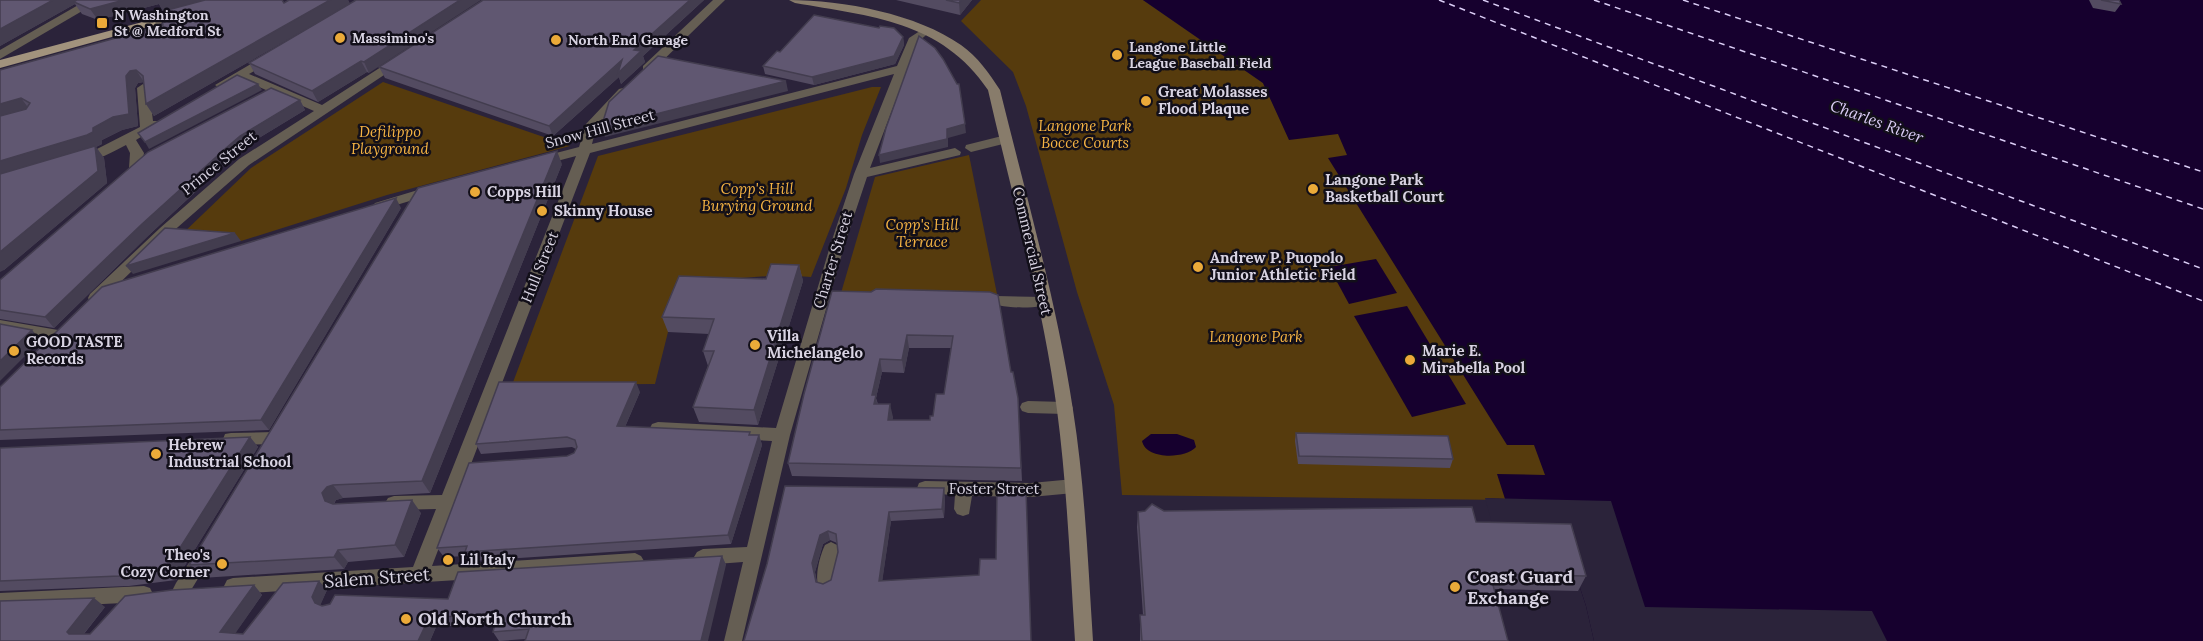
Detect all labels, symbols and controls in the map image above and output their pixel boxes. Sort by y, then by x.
place label: N Washington St @ Medford St [114,6,222,40]
marker: N Washington St @ Medford St [95,16,109,30]
place label: Massimino's [352,29,434,47]
marker: Massimino's [333,31,347,45]
place label: North End Garage [568,31,688,49]
marker: North End Garage [549,33,563,47]
place label: Langone Little League Baseball Field [1129,38,1271,72]
marker: Langone Little League Baseball Field [1110,48,1124,62]
place label: Great Molasses Flood Plaque [1158,82,1267,118]
marker: Great Molasses Flood Plaque [1139,94,1153,108]
water label: Charles River [1828,95,1927,147]
street label: Snow Hill Street [543,105,657,152]
park label: Langone Park Bocce Courts [1038,116,1132,152]
park label: Defilippo Playground [351,122,430,158]
street label: Prince Street [177,126,260,199]
place label: Langone Park Basketball Court [1325,170,1445,206]
park label: Copp's Hill Burying Ground [702,179,813,215]
place label: Copps Hill [487,182,562,201]
marker: Langone Park Basketball Court [1306,182,1320,196]
marker: Copps Hill [468,185,482,199]
street label: Commercial Street [1008,185,1057,317]
place label: Skinny House [554,201,653,220]
marker: Skinny House [535,204,549,218]
street label: Charter Street [809,209,856,311]
park label: Copp's Hill Terrace [885,215,959,251]
street label: Hull Street [517,228,562,305]
place label: Andrew P. Puopolo Junior Athletic Field [1210,248,1356,284]
marker: Andrew P. Puopolo Junior Athletic Field [1191,260,1205,274]
place label: Villa Michelangelo [767,326,864,362]
park label: Langone Park [1209,327,1303,346]
place label: GOOD TASTE Records [26,332,123,368]
marker: Villa Michelangelo [748,338,762,352]
place label: Marie E. Mirabella Pool [1422,341,1525,377]
marker: GOOD TASTE Records [7,344,21,358]
marker: Marie E. Mirabella Pool [1403,353,1417,367]
place label: Hebrew Industrial School [168,435,291,471]
marker: Hebrew Industrial School [149,447,163,461]
street label: Foster Street [949,479,1039,498]
place label: Theo's Cozy Corner [120,545,211,581]
place label: Lil Italy [460,550,516,569]
marker: Lil Italy [441,553,455,567]
marker: Theo's Cozy Corner [215,557,229,571]
street label: Salem Street [323,562,431,593]
place label: Coast Guard Exchange [1467,565,1574,609]
marker: Coast Guard Exchange [1448,580,1462,594]
place label: Old North Church [418,607,572,630]
marker: Old North Church [399,612,413,626]

